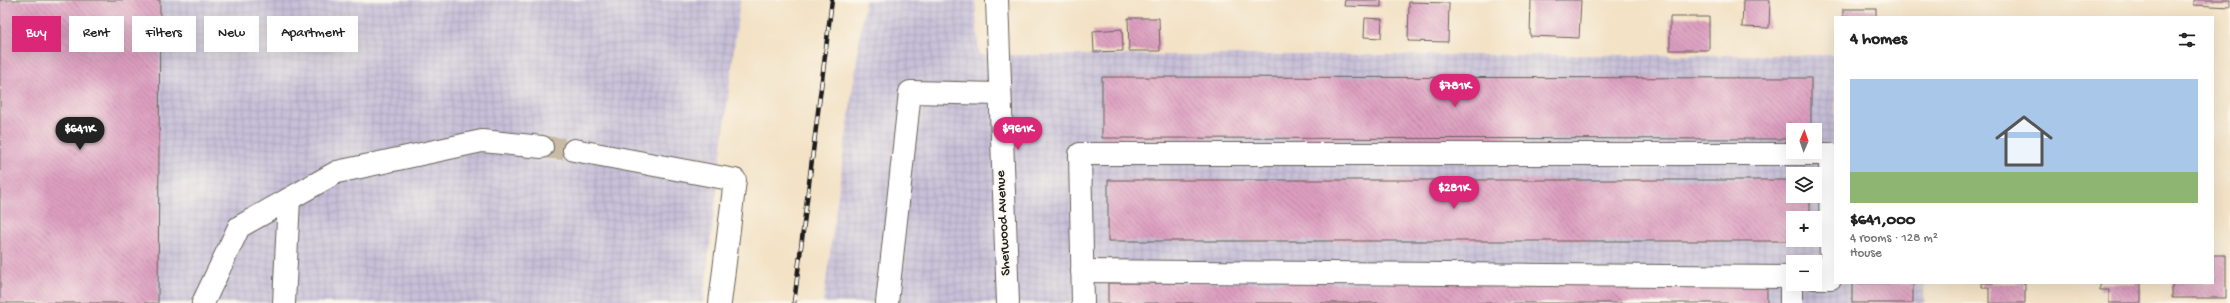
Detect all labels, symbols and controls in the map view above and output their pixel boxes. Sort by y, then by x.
chip: Buy [12,16,61,52]
chip: Rent [69,16,124,52]
chip: Filters [132,16,196,52]
chip: New [204,16,259,52]
chip: Apartment [267,16,358,52]
icon: filters [2176,29,2198,51]
text: 4 homes [1850,30,1907,50]
pin: $781K [1427,74,1483,108]
text: $781K [1439,79,1471,94]
icon: home [1988,105,2060,177]
pin: $641K [52,117,108,151]
pin: $961K [990,117,1046,151]
text: $641K [65,122,96,137]
text: $961K [1002,122,1034,137]
north arrow [1786,123,1822,159]
map controls [1786,123,1822,291]
button: layers [1786,167,1822,203]
street label: Sherwood Avenue [993,169,1015,276]
pin: $281K [1426,176,1482,210]
text: $281K [1438,181,1470,196]
button: + [1786,211,1822,247]
text: $641,000 [1850,211,1915,231]
text: 4 rooms · 128 m² [1850,231,1938,246]
text: House [1850,246,1882,261]
button: − [1786,255,1822,291]

